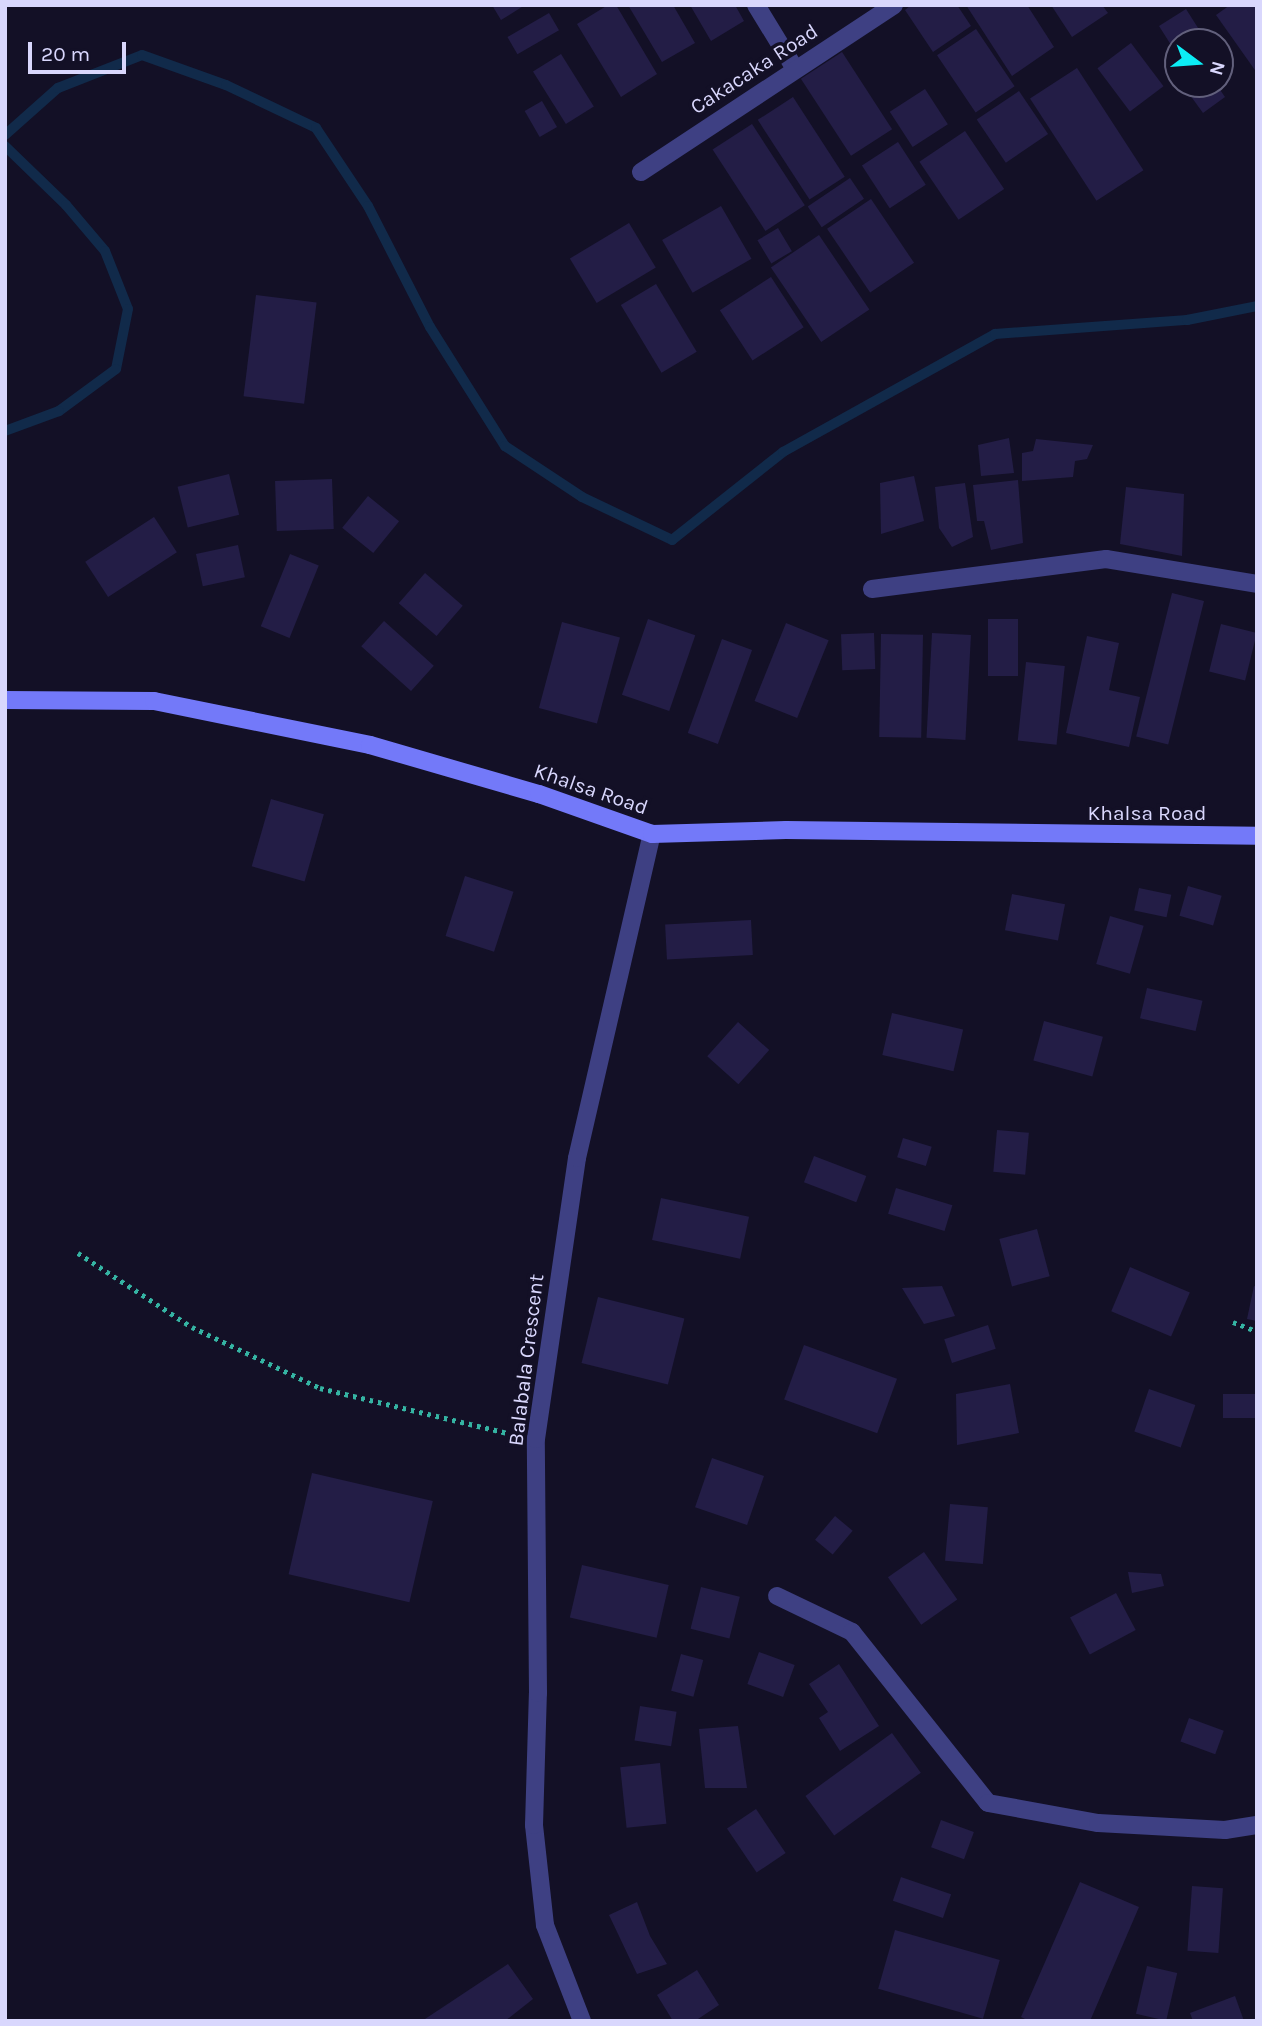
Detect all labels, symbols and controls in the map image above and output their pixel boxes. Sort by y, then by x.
street label: Cakacaka Road [686,18,822,120]
scale bar [32,28,130,72]
north arrow [1164,28,1234,98]
text: 20 m [41,42,90,66]
text: N [1205,59,1230,78]
street label: Khalsa Road [531,758,651,820]
street label: Khalsa Road [1088,800,1206,826]
street label: Balabala Crescent [503,1273,549,1447]

